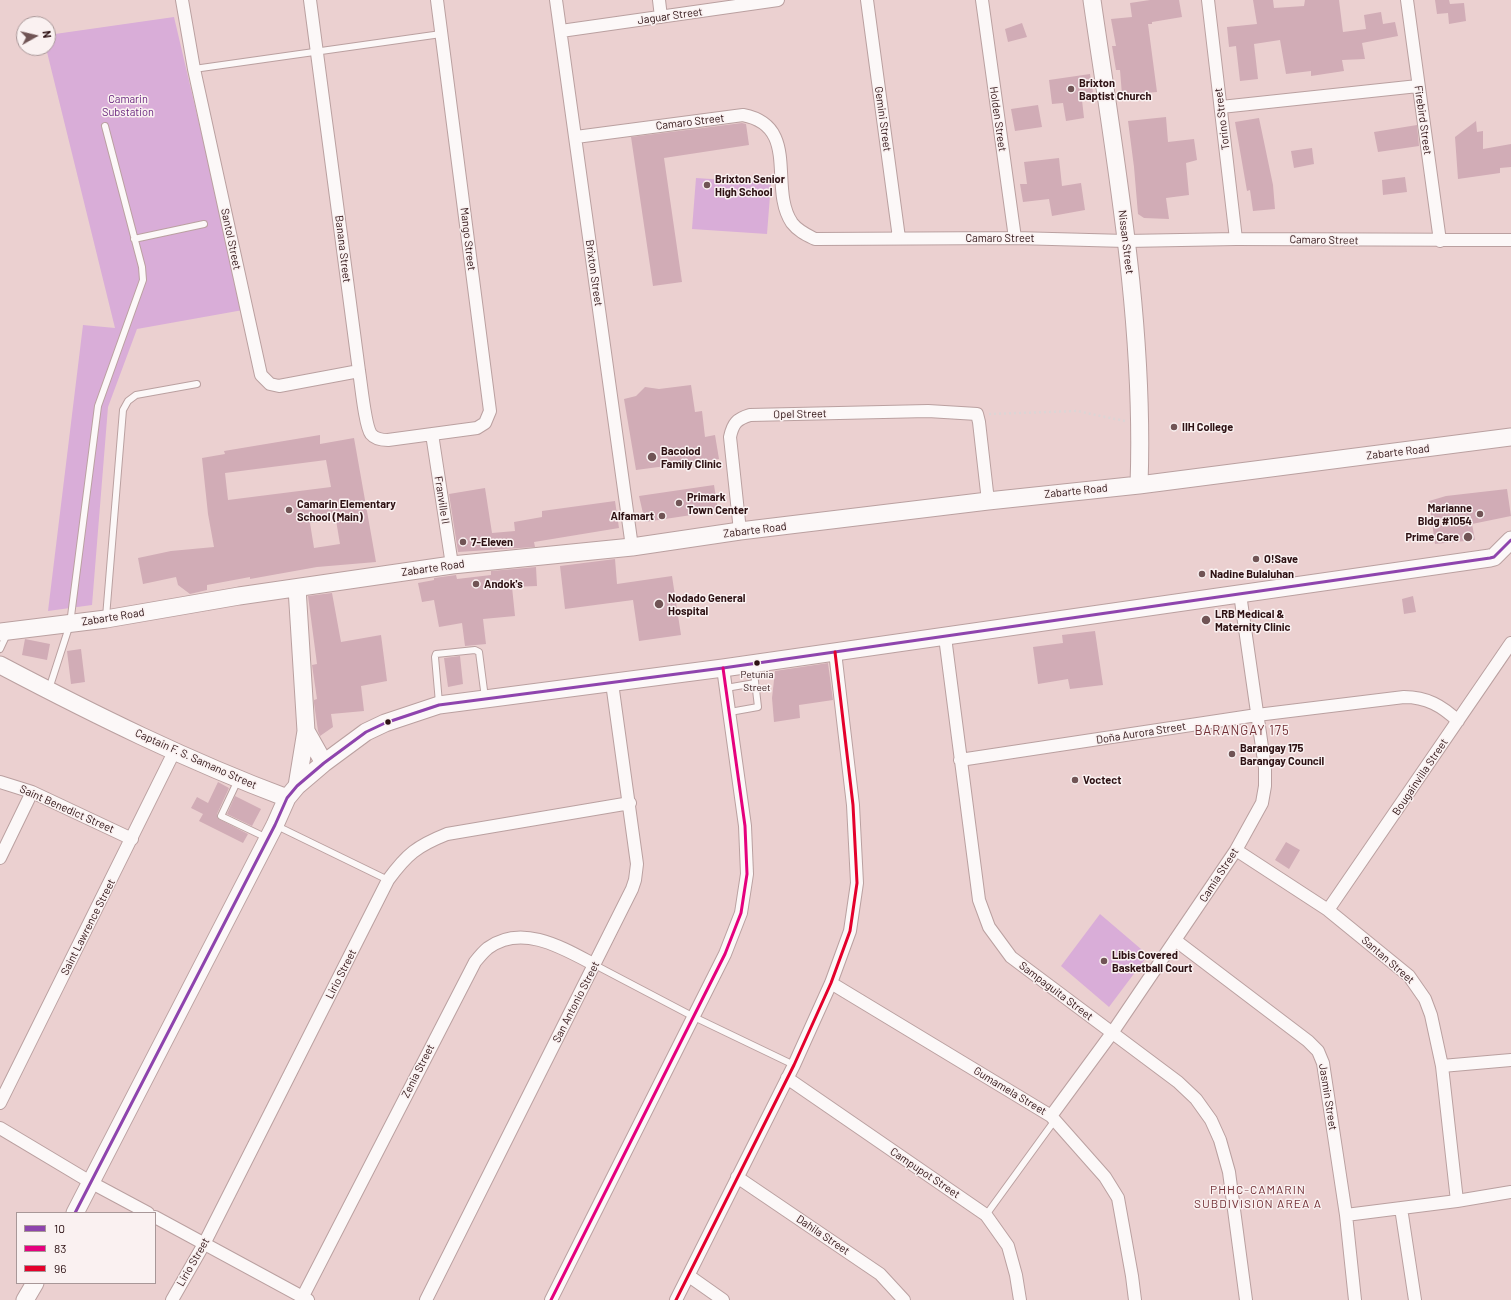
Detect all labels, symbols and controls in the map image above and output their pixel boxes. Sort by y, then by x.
street label: Jaguar Street [637,5,703,27]
north arrow [16,16,56,56]
text: N [40,30,54,39]
place label: Brixton Baptist Church [1079,76,1151,102]
marker: Brixton Baptist Church [1066,84,1076,94]
street label: Firebird Street [1412,84,1434,156]
street label: Gemini Street [872,86,894,152]
street label: Holden Street [987,86,1009,152]
street label: Torino Street [1212,87,1232,151]
park label: Camarin Substation [102,92,154,118]
street label: Camaro Street [655,111,725,133]
place label: Brixton Senior High School [715,172,785,198]
marker: Brixton Senior High School [702,180,712,190]
street label: Santol Street [218,207,244,271]
street label: Mango Street [458,207,478,271]
street label: Nissan Street [1116,209,1136,275]
street label: Banana Street [332,215,354,283]
street label: Camaro Street [965,231,1035,245]
street label: Camaro Street [1289,233,1359,247]
street label: Brixton Street [583,239,605,307]
street label: Opel Street [773,407,827,421]
place label: IIH College [1182,420,1233,434]
marker: IIH College [1169,422,1179,432]
street label: Zabarte Road [1366,442,1430,462]
place label: Bacolod Family Clinic [661,444,722,470]
marker: Bacolod Family Clinic [646,451,658,463]
street label: Franville II [432,475,452,525]
street label: Zabarte Road [1044,481,1108,501]
place label: Primark Town Center [687,490,748,516]
place label: Camarin Elementary School (Main) [297,497,396,523]
marker: Primark Town Center [674,498,684,508]
place label: Marianne Bldg #1054 [1418,501,1472,527]
marker: Camarin Elementary School (Main) [284,505,294,515]
place label: Alfamart [610,509,654,523]
marker: Marianne Bldg #1054 [1475,509,1485,519]
marker: Alfamart [657,511,667,521]
street label: Zabarte Road [723,520,787,540]
place label: Prime Care [1406,530,1459,544]
marker: Prime Care [1462,531,1474,543]
place label: 7-Eleven [471,535,513,549]
marker: 7-Eleven [458,537,468,547]
place label: O!Save [1264,552,1298,566]
marker: O!Save [1251,554,1261,564]
street label: Zabarte Road [401,557,465,579]
place label: Nadine Bulaluhan [1210,567,1294,581]
marker: Nadine Bulaluhan [1197,569,1207,579]
place label: Andok's [484,577,523,591]
marker: Andok's [471,579,481,589]
place label: Nodado General Hospital [668,591,745,617]
marker: Nodado General Hospital [653,598,665,610]
street label: Zabarte Road [81,606,145,628]
place label: LRB Medical & Maternity Clinic [1215,607,1291,633]
marker: LRB Medical & Maternity Clinic [1200,614,1212,626]
marker: Petunia Street [752,658,762,668]
place label: Petunia Street [740,669,774,692]
unlabelled marker [383,717,393,727]
street label: Doña Aurora Street [1095,719,1187,747]
district label: BARANGAY 175 [1194,723,1290,739]
street label: Captain F. S. Samano Street [133,726,259,792]
street label: Bougainvilla Street [1389,736,1451,818]
place label: Barangay 175 Barangay Council [1240,741,1324,767]
marker: Barangay 175 Barangay Council [1227,749,1237,759]
place label: Voctect [1083,773,1121,787]
marker: Voctect [1070,775,1080,785]
street label: Saint Benedict Street [18,782,116,836]
street label: Camia Street [1197,845,1241,905]
street label: Saint Lawrence Street [58,877,118,977]
street label: Santan Street [1359,933,1417,987]
street label: Lirio Street [323,947,359,1001]
place label: Libis Covered Basketball Court [1112,948,1192,974]
marker: Libis Covered Basketball Court [1099,956,1109,966]
street label: San Antonio Street [550,959,602,1045]
street label: Sampaguita Street [1016,959,1096,1023]
street label: Zenia Street [399,1042,437,1100]
street label: Jasmin Street [1316,1063,1340,1131]
street label: Gumamela Street [971,1064,1049,1118]
street label: Campupot Street [888,1145,962,1201]
district label: PHHC-CAMARIN SUBDIVISION AREA A [1194,1183,1322,1211]
legend [16,1212,156,1284]
street label: Dahila Street [794,1212,852,1258]
text: 10 [54,1221,65,1235]
street label: Lirio Street [174,1235,212,1289]
text: 83 [54,1241,66,1255]
text: 96 [54,1261,66,1275]

